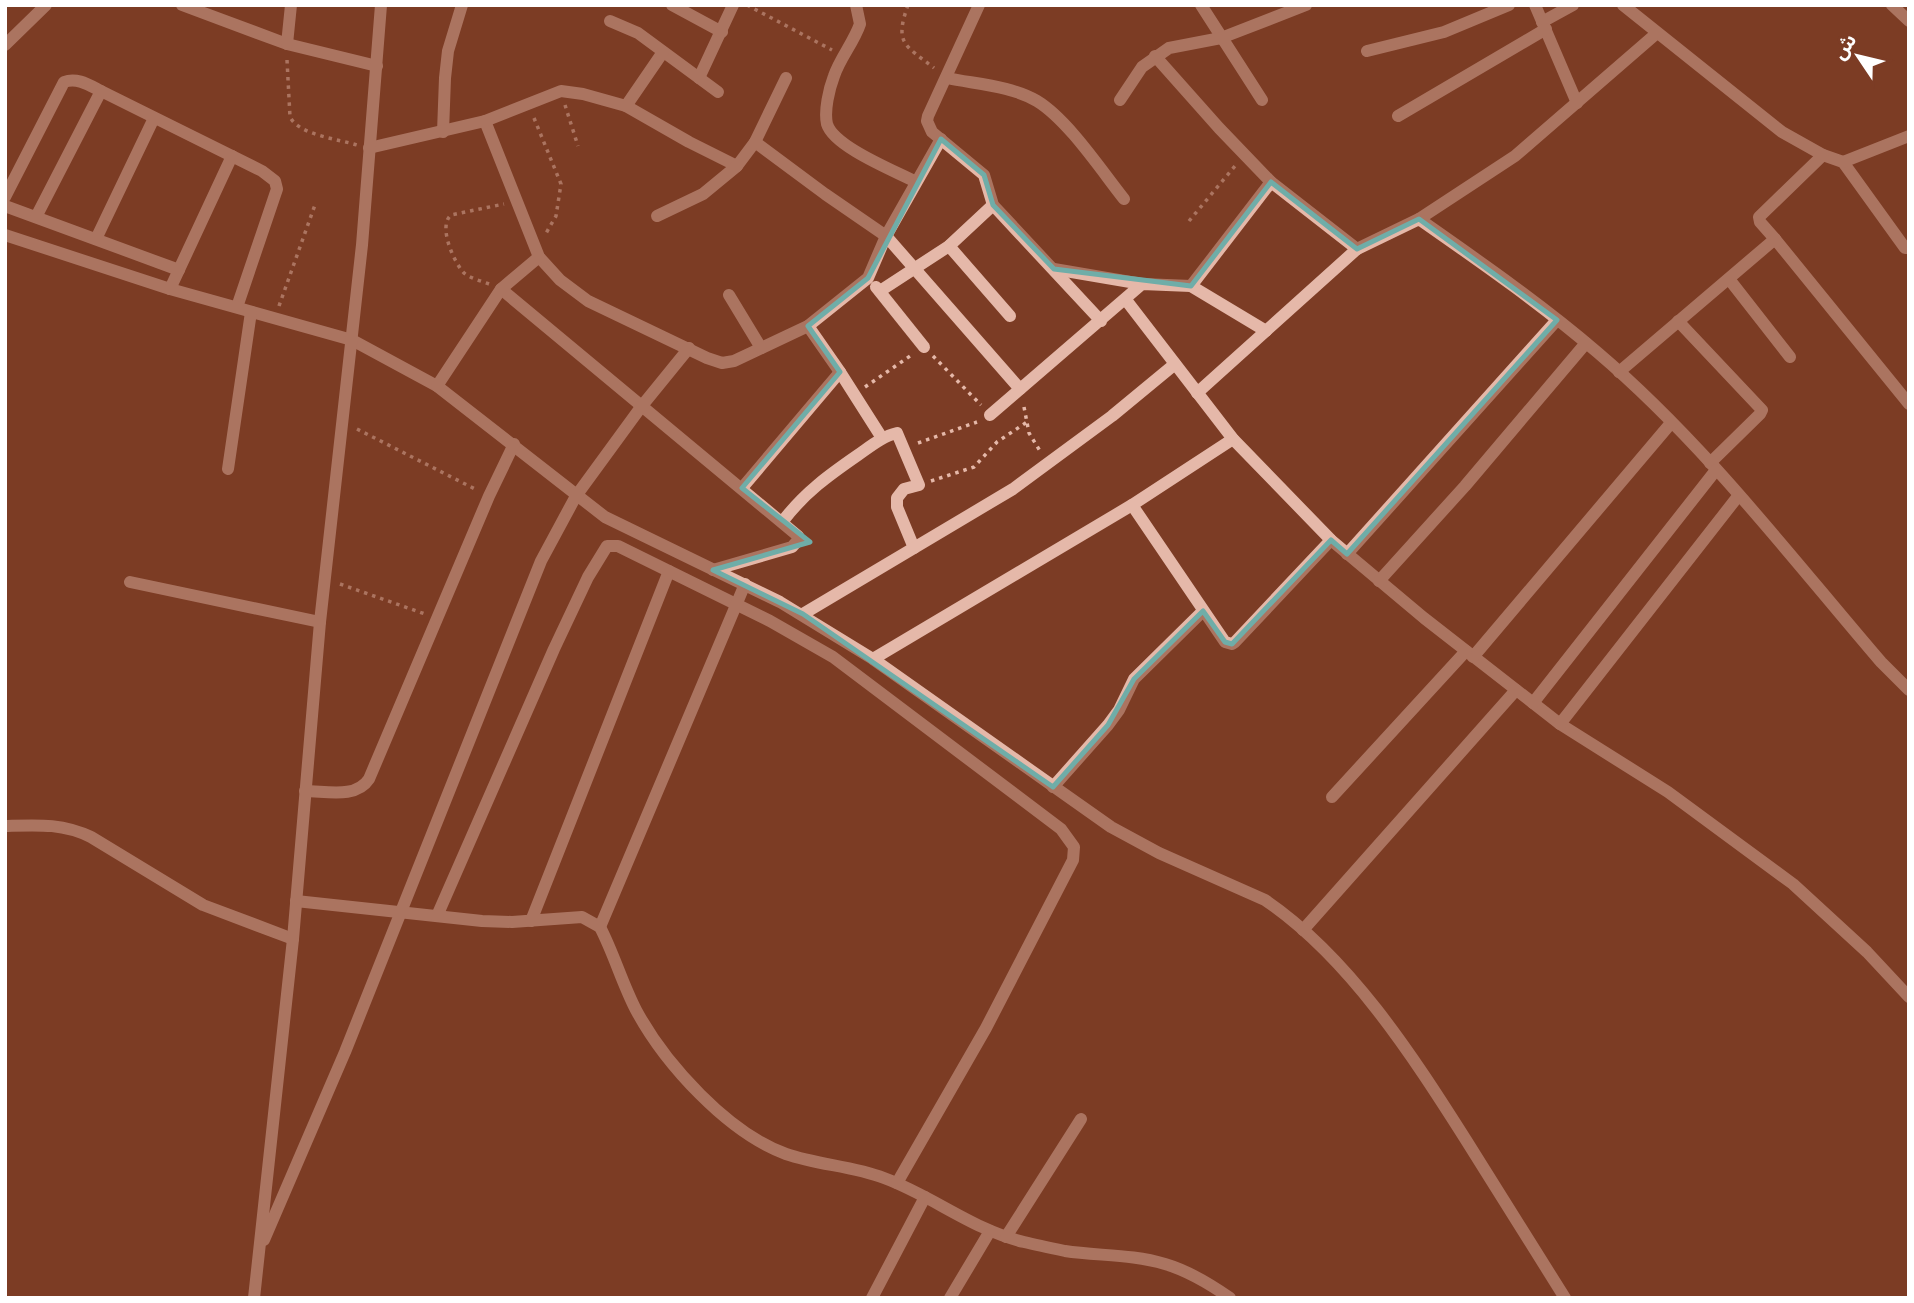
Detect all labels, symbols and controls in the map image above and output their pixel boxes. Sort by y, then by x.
north arrow [1823,21,1893,91]
text: ش [1826,28,1863,65]

